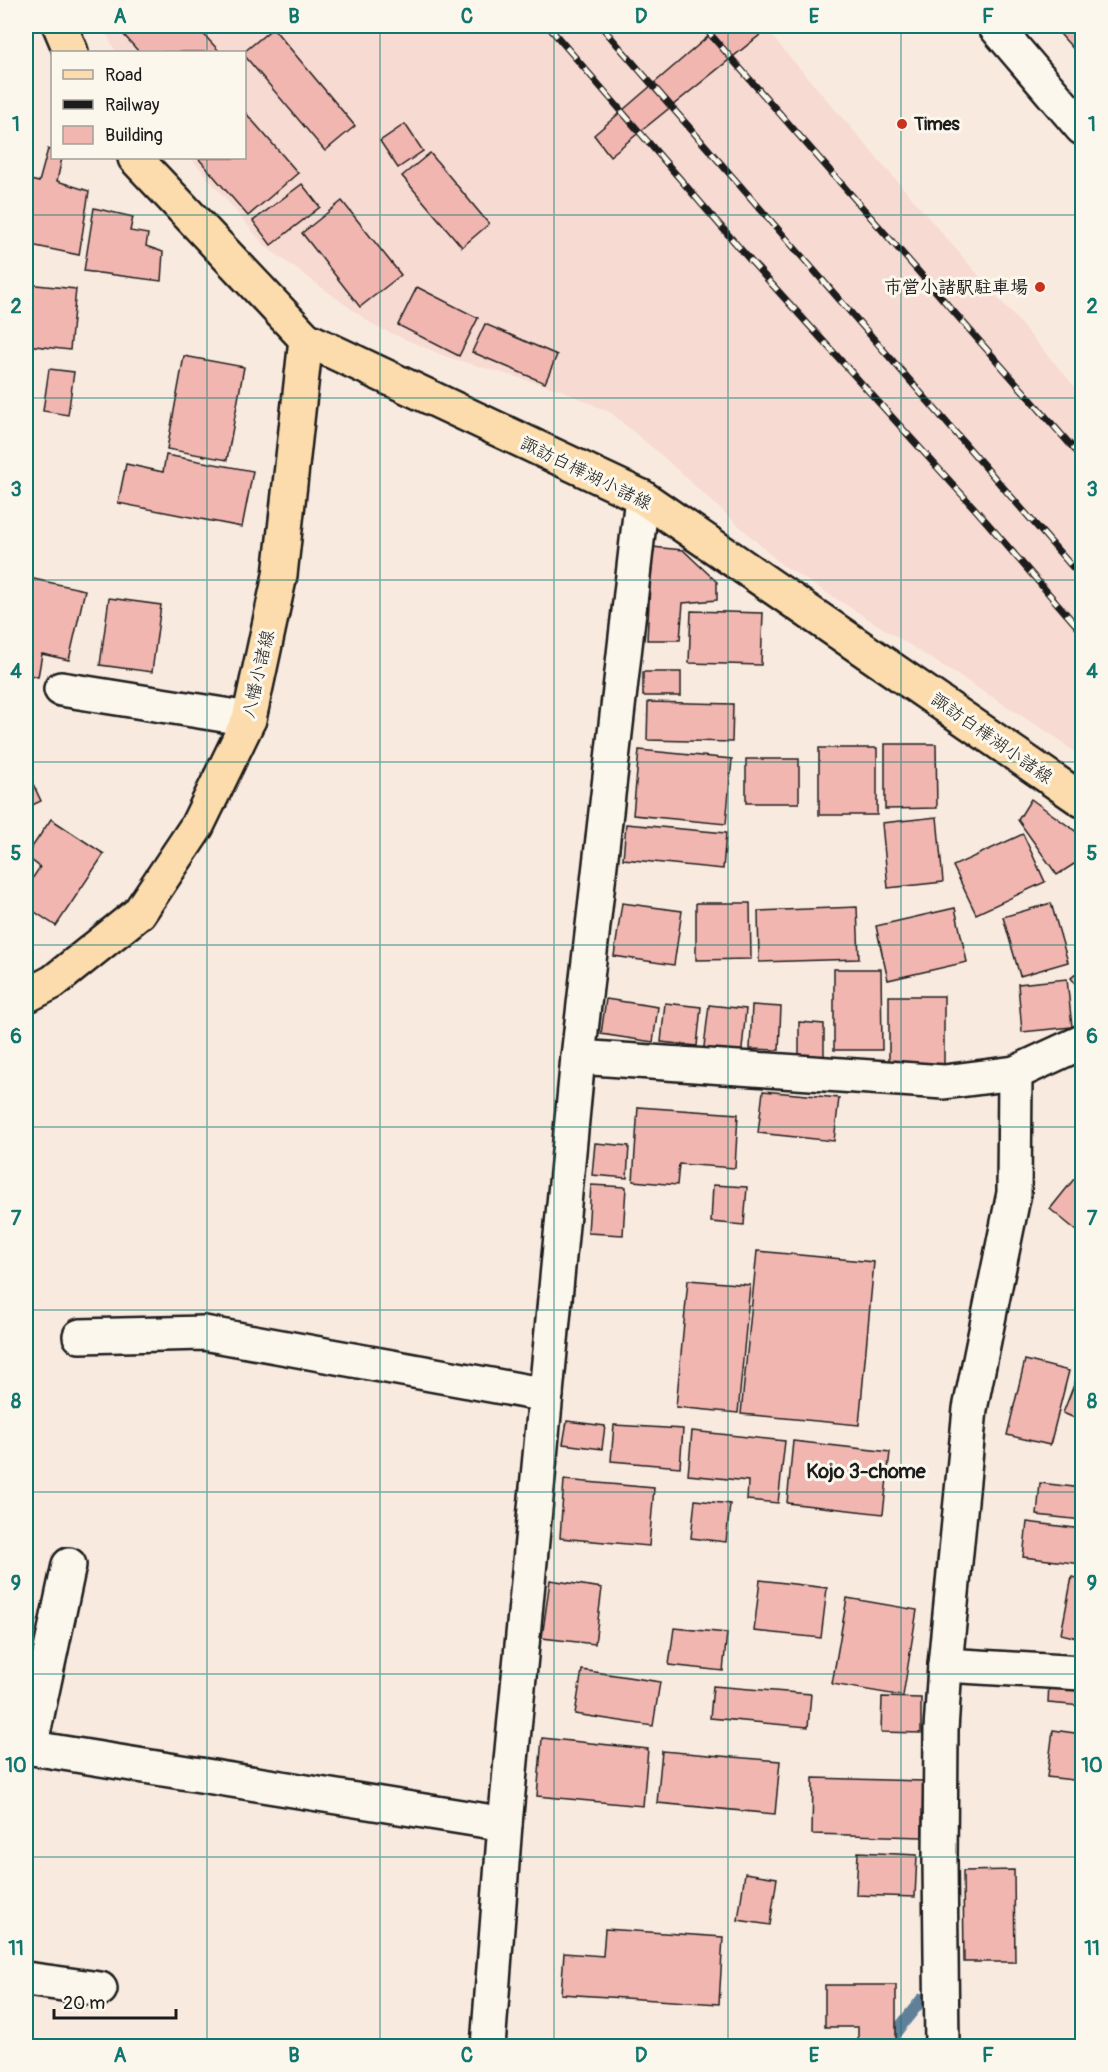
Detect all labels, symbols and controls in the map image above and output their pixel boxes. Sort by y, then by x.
text: A [114,4,127,29]
text: B [288,4,300,29]
text: C [461,4,473,29]
text: D [635,4,648,29]
text: E [809,4,820,29]
text: F [982,4,994,29]
legend [51,51,246,159]
text: Road [105,64,142,87]
text: Railway [105,94,160,117]
text: 1 [12,112,20,137]
text: 1 [1088,112,1096,137]
place label: Times [913,113,961,136]
marker: Times [895,117,909,131]
text: Building [105,124,163,147]
place label: 市営小諸駅駐車場 [884,276,1028,299]
marker: 市営小諸駅駐車場 [1033,280,1047,294]
text: 2 [10,294,22,319]
text: 2 [1086,294,1098,319]
street label: 諏訪白樺湖小諸線 [516,432,656,515]
text: 3 [10,477,22,502]
text: 3 [1086,477,1098,502]
street label: 八幡小諸線 [237,628,280,721]
text: 4 [10,659,22,684]
text: 4 [1086,659,1098,684]
street label: 諏訪白樺湖小諸線 [926,688,1057,789]
text: 5 [11,841,22,866]
text: 5 [1087,841,1098,866]
text: 6 [10,1024,22,1049]
text: 6 [1086,1024,1098,1049]
text: 7 [11,1206,22,1231]
text: 7 [1087,1206,1098,1231]
text: 8 [11,1389,21,1414]
text: 8 [1087,1389,1097,1414]
district label: Kojo 3-chome [806,1459,927,1484]
text: 9 [11,1571,21,1596]
text: 9 [1087,1571,1097,1596]
text: 10 [5,1753,27,1778]
text: 10 [1081,1753,1103,1778]
text: 11 [8,1936,24,1961]
text: 11 [1084,1936,1100,1961]
scale bar [54,1982,176,2020]
text: 20 m [63,1992,105,2015]
text: A [114,2043,127,2068]
text: B [288,2043,300,2068]
text: C [461,2043,473,2068]
text: D [635,2043,648,2068]
text: E [809,2043,820,2068]
text: F [982,2043,994,2068]

